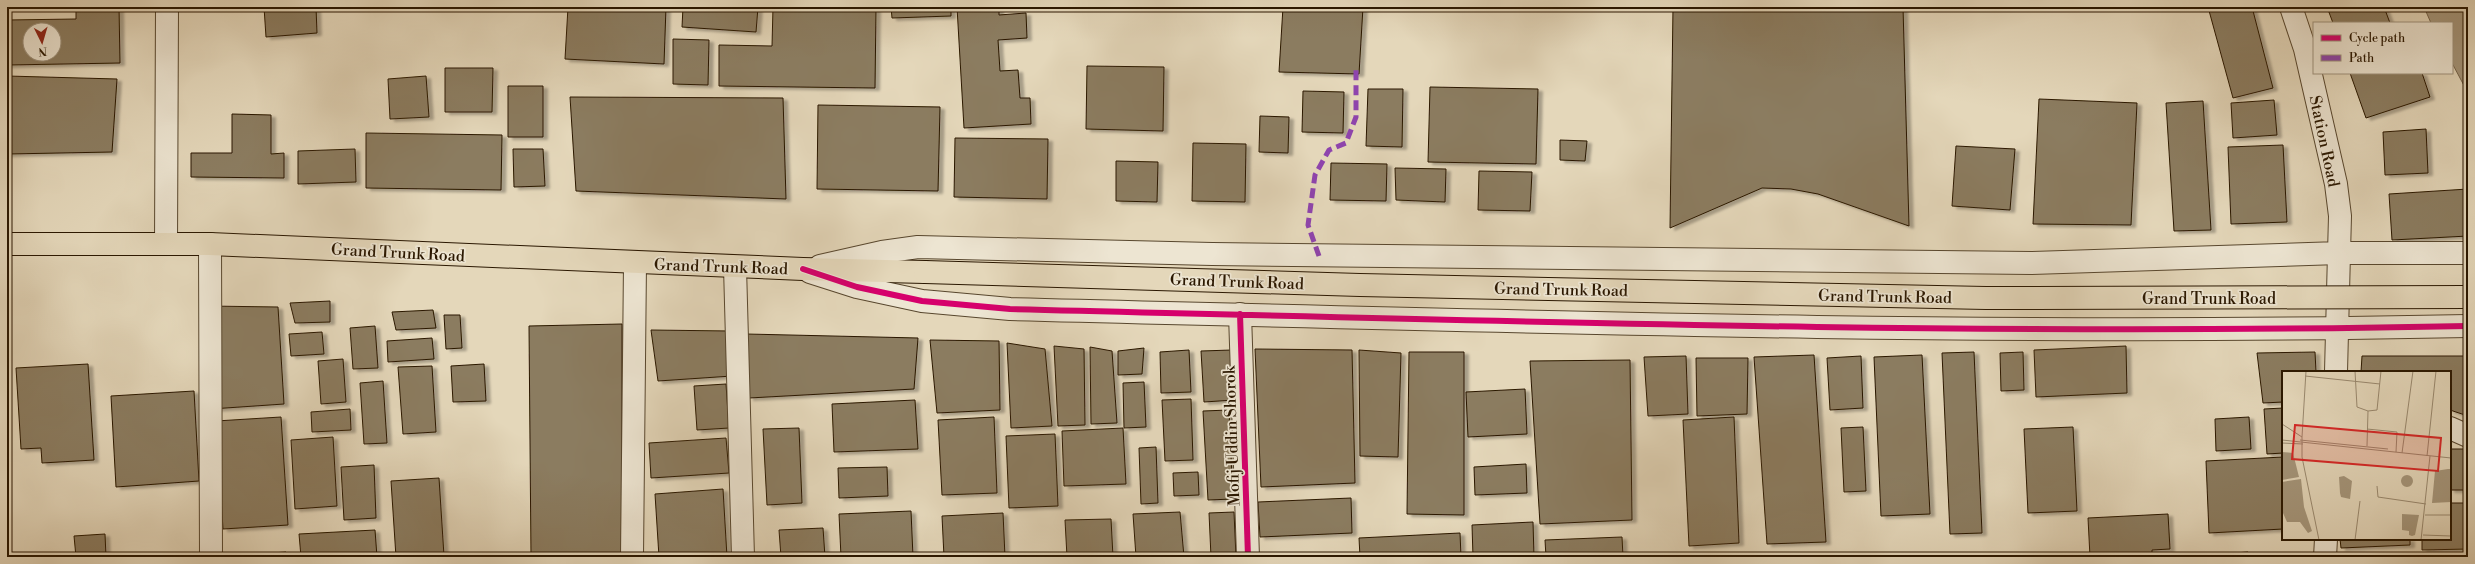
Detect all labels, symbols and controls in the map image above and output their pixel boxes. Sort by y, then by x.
north arrow [22,22,62,62]
legend [2313,22,2453,74]
text: Cycle path [2349,31,2405,46]
text: N [38,44,48,58]
text: Path [2349,51,2374,66]
street label: Station Road [2305,94,2343,189]
street label: Grand Trunk Road [331,240,465,266]
street label: Grand Trunk Road [654,255,788,279]
street label: Grand Trunk Road [1170,270,1304,294]
street label: Grand Trunk Road [1494,279,1628,301]
street label: Grand Trunk Road [1818,286,1952,308]
street label: Grand Trunk Road [2142,289,2276,309]
street label: Mofij Uddin Shorok [1219,364,1244,507]
inset map [2282,371,2451,540]

